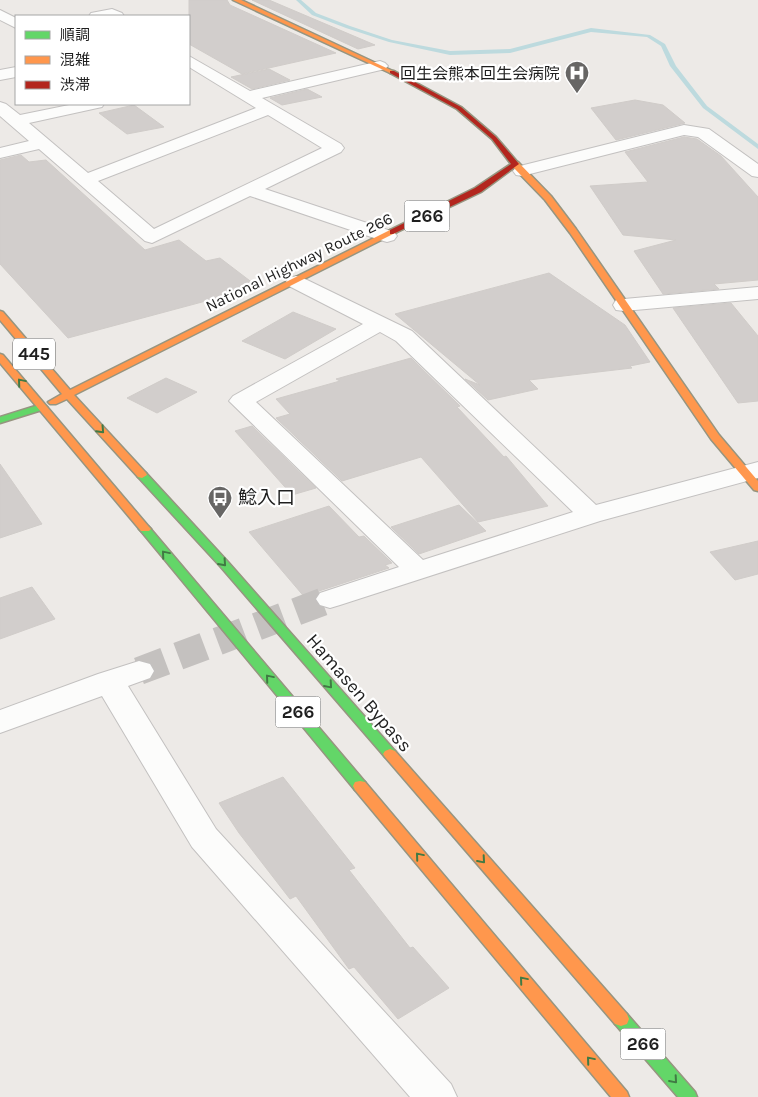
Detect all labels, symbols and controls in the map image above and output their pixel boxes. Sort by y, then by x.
legend [15,15,190,105]
text: 順調 [60,26,90,44]
text: 混雑 [60,51,90,69]
hospital icon: 回生会熊本回生会病院 [564,60,590,94]
place label: 回生会熊本回生会病院 [400,64,560,83]
text: 渋滞 [60,76,90,94]
road number: 266 [404,200,450,232]
street label: National Highway Route 266 [202,208,396,316]
road number: 445 [13,338,55,369]
one-way arrow [17,379,26,388]
one-way arrow [95,425,104,434]
bus stop icon: 鯰入口 [207,485,233,519]
place label: 鯰入口 [238,487,295,509]
one-way arrow [161,550,170,559]
one-way arrow [217,557,226,566]
street label: Hamasen Bypass [302,629,416,757]
one-way arrow [267,675,275,684]
one-way arrow [324,680,333,689]
road number: 266 [276,696,320,728]
one-way arrow [416,853,424,862]
one-way arrow [477,855,486,864]
one-way arrow [520,977,529,986]
road number: 266 [620,1028,666,1060]
one-way arrow [586,1056,595,1065]
one-way arrow [669,1075,678,1084]

